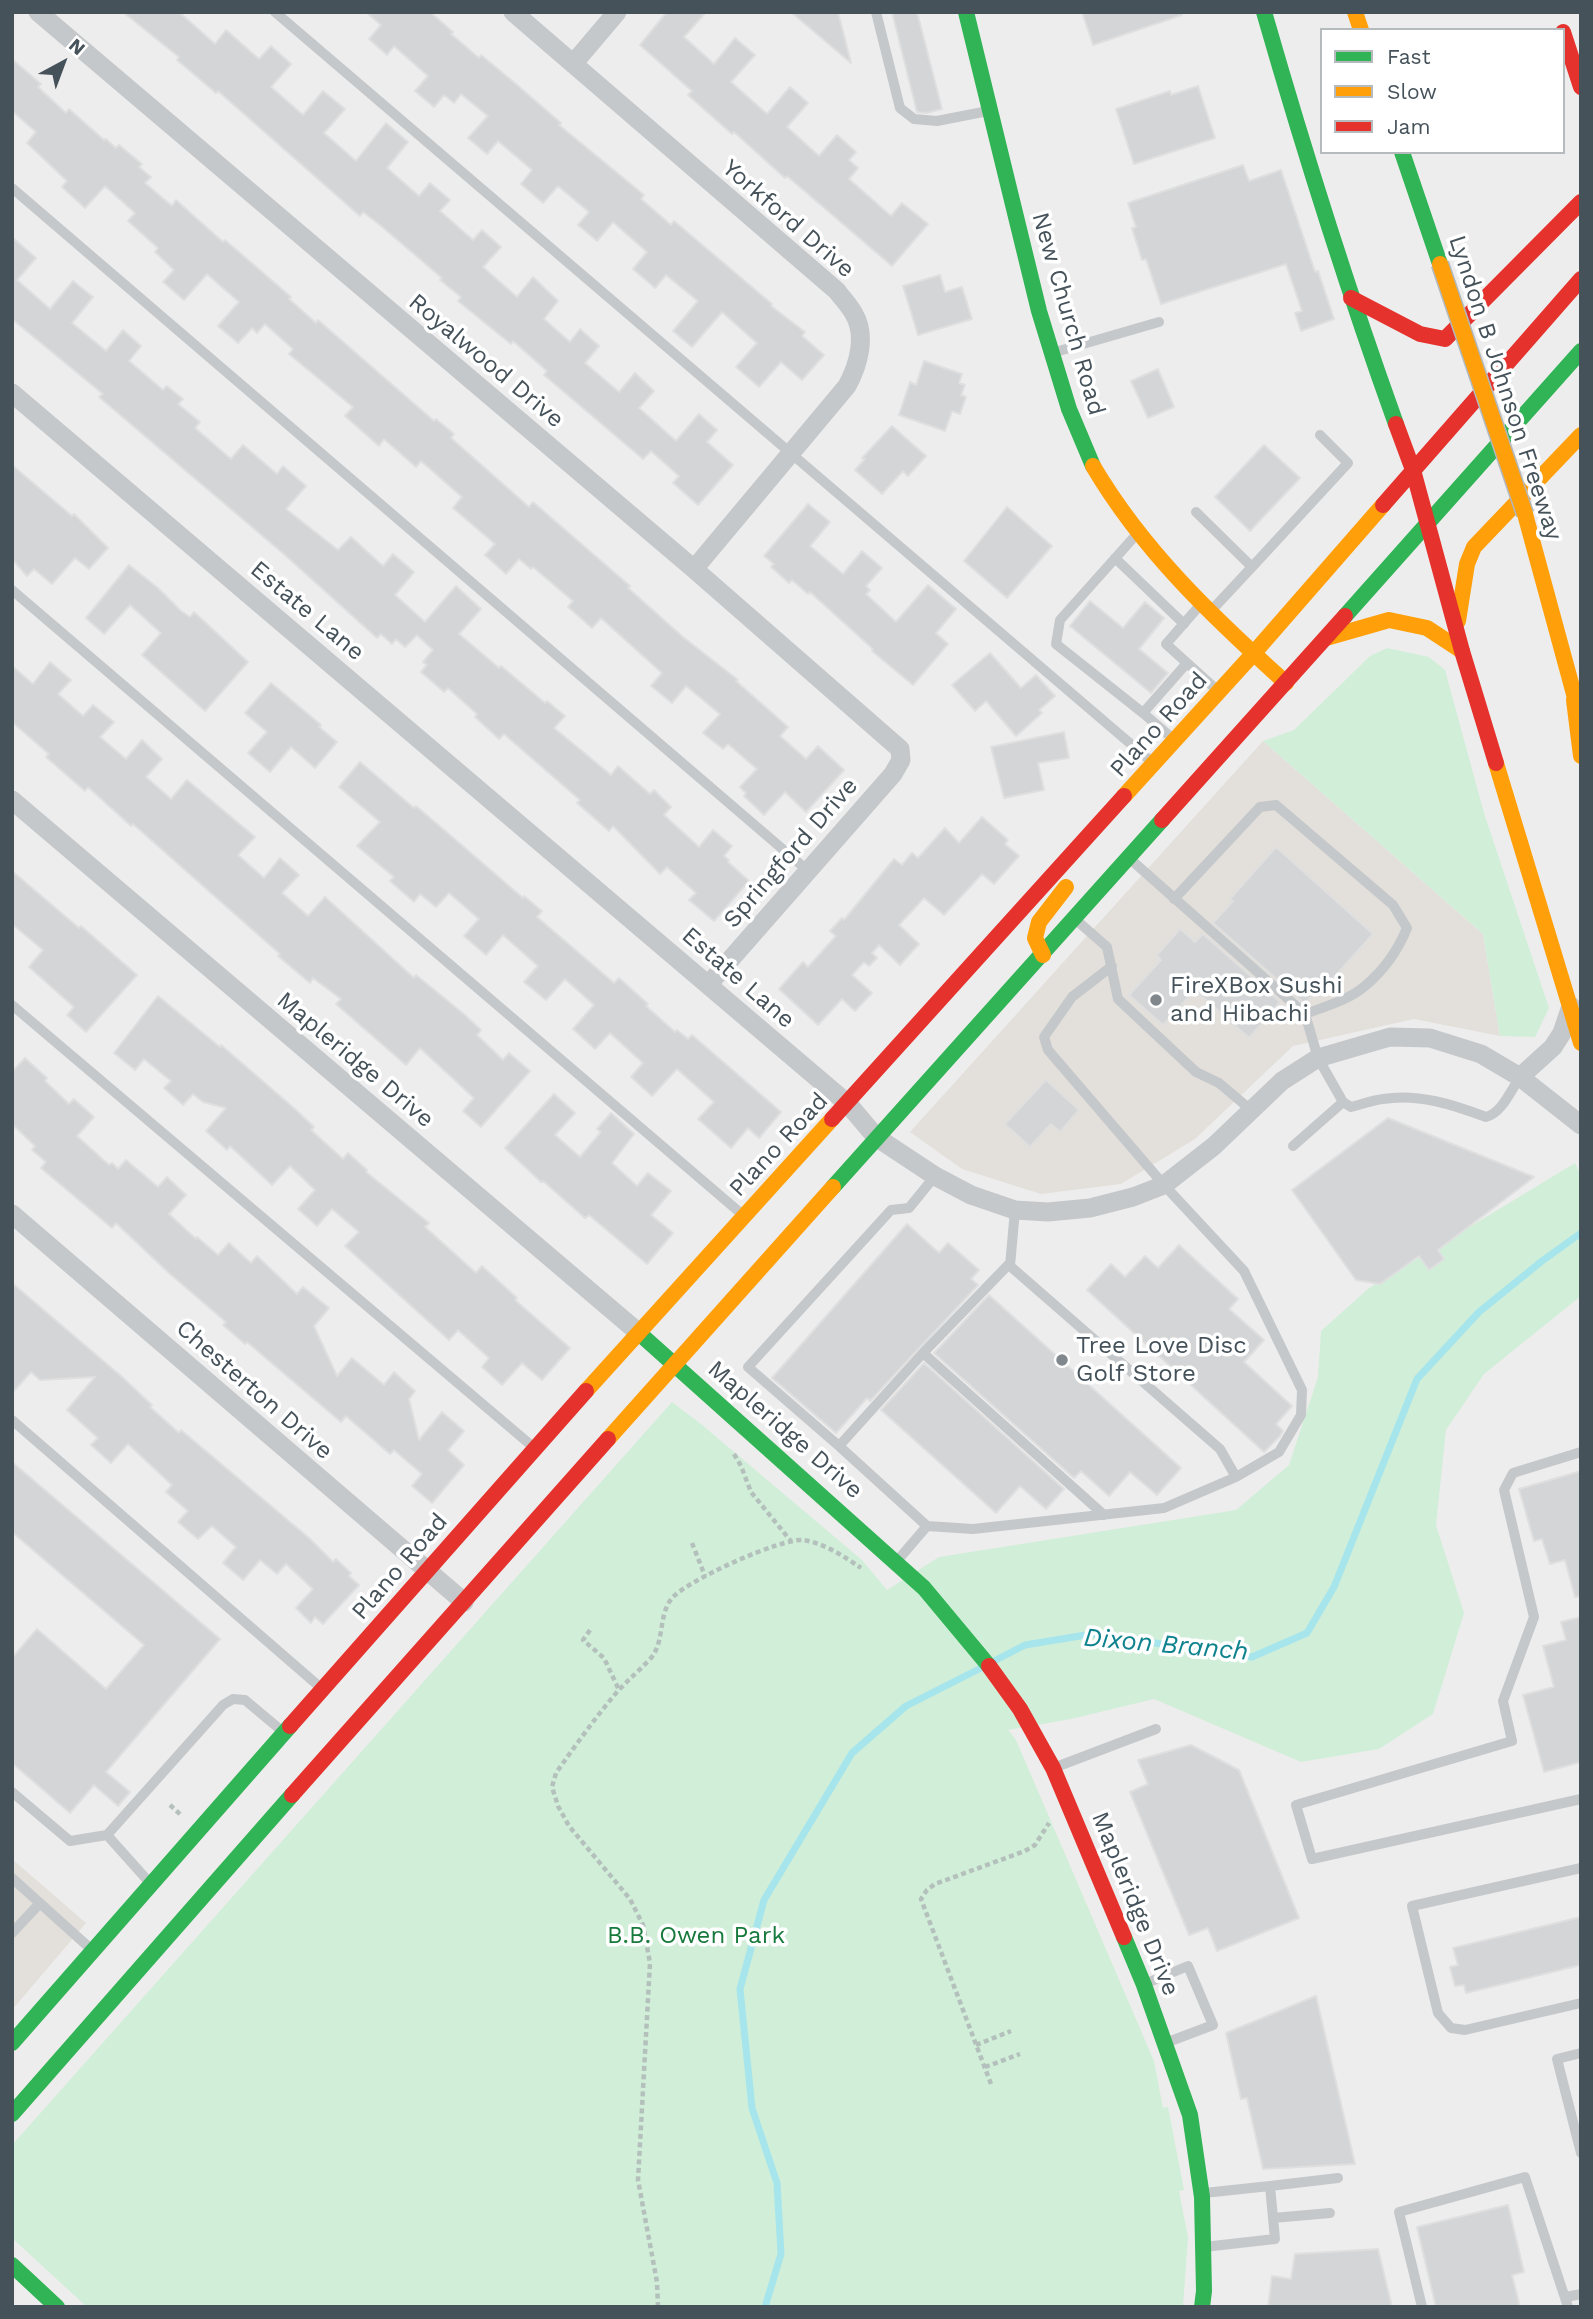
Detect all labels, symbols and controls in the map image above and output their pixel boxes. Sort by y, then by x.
north arrow [28,28,98,98]
legend [1320,28,1565,154]
text: N [64,33,90,60]
text: Fast [1387,44,1431,69]
text: Slow [1387,79,1437,104]
text: Jam [1387,114,1430,139]
street label: Yorkford Drive [716,154,860,284]
street label: New Church Road [1025,209,1111,419]
street label: Lyndon B Johnson Freeway [1442,232,1568,544]
street label: Royalwood Drive [403,288,569,434]
street label: Estate Lane [244,555,370,667]
street label: Plano Road [1104,666,1214,784]
street label: Springford Drive [718,772,864,934]
street label: Estate Lane [676,921,800,1035]
place label: FireXBox Sushi and Hibachi [1170,972,1343,1028]
street label: Mapleridge Drive [271,986,439,1134]
marker: FireXBox Sushi and Hibachi [1148,992,1164,1008]
street label: Plano Road [724,1087,834,1203]
street label: Chesterton Drive [170,1314,338,1466]
place label: Tree Love Disc Golf Store [1076,1332,1247,1388]
marker: Tree Love Disc Golf Store [1054,1352,1070,1368]
street label: Mapleridge Drive [702,1355,868,1505]
street label: Plano Road [346,1508,454,1626]
water label: Dixon Branch [1082,1622,1250,1668]
street label: Mapleridge Drive [1085,1808,1185,2000]
park label: B.B. Owen Park [607,1922,785,1950]

